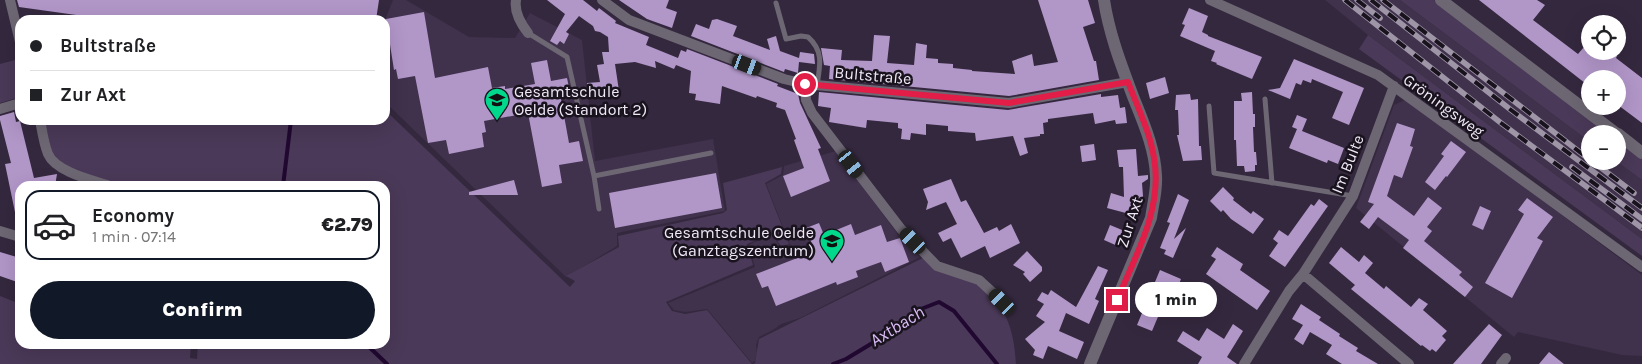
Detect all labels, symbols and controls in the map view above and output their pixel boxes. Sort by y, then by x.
map controls [1581,15,1626,170]
button: locate [1581,15,1626,60]
text: Bultstraße [60,35,156,57]
car [730,53,763,77]
street label: Bultstraße [834,63,912,88]
street label: Gröningsweg [1400,70,1488,141]
button: + [1581,70,1626,115]
route start [794,73,816,95]
place label: Gesamtschule Oelde (Standort 2) [514,82,647,119]
text: Zur Axt [60,84,126,106]
school or university icon: Gesamtschule Oelde (Standort 2) [484,87,510,121]
button: − [1581,125,1626,170]
street label: Im Bulte [1327,132,1368,196]
car [835,148,866,180]
street label: Zur Axt [1112,194,1147,250]
icon: car [32,203,77,248]
text: Economy [92,205,174,227]
text: €2.79 [322,214,373,236]
place label: Gesamtschule Oelde (Ganztagszentrum) [664,223,814,260]
car [897,225,928,257]
text: 1 min · 07:14 [92,227,176,246]
school or university icon: Gesamtschule Oelde (Ganztagszentrum) [819,228,845,262]
button: Confirm [30,281,375,339]
callout: 1 min [1134,282,1217,318]
car [986,286,1017,318]
route end [1106,289,1128,311]
text: 1 min [1155,290,1197,309]
water label: Axtbach [866,301,928,351]

